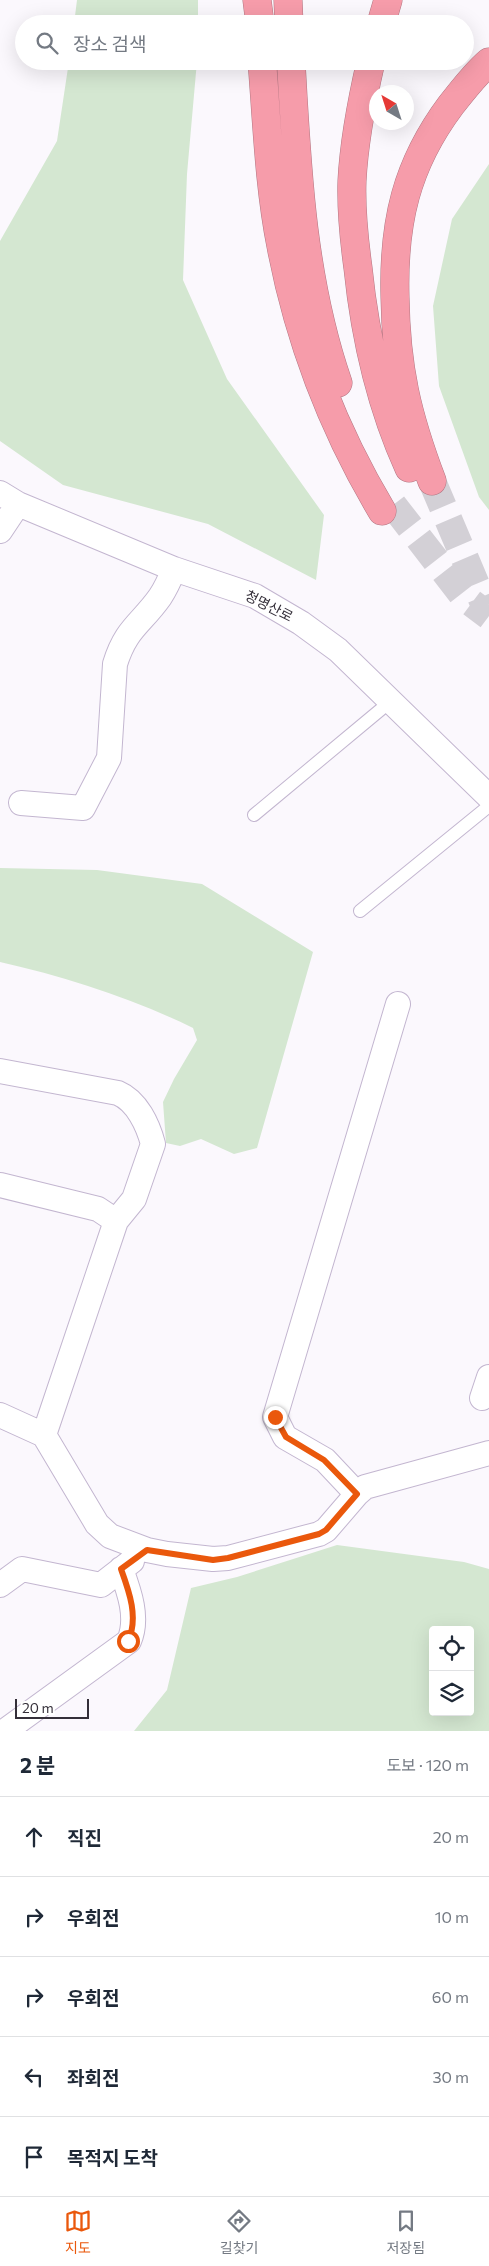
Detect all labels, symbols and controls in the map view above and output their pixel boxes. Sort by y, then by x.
search box [15,15,474,70]
icon: search [33,29,61,57]
text: 장소 검색 [73,32,147,55]
north arrow [369,85,414,130]
street label: 청명산로 [242,586,296,625]
route end [264,1406,287,1429]
map controls [429,1626,474,1716]
button: locate [429,1626,474,1671]
route start [117,1630,140,1653]
button: layers [429,1671,474,1716]
scale bar [15,1696,89,1719]
text: 20 m [22,1699,54,1716]
text: 2 분 [20,1752,55,1777]
text: 도보 · 120 m [387,1755,469,1774]
icon: ahead [20,1823,48,1851]
text: 직진 [67,1826,102,1849]
text: 20 m [433,1827,469,1846]
icon: right [20,1903,48,1931]
text: 우회전 [67,1906,119,1929]
text: 10 m [435,1907,469,1926]
icon: right [20,1983,48,2011]
text: 우회전 [67,1986,119,2009]
text: 60 m [432,1987,469,2006]
icon: left [20,2063,48,2091]
text: 좌회전 [67,2066,119,2089]
text: 30 m [432,2067,469,2086]
icon: arrive [20,2143,48,2171]
text: 목적지 도착 [67,2146,158,2169]
tab: 지도 [64,2207,92,2257]
tab: 길찾기 [220,2207,259,2257]
tab: 저장됨 [386,2207,425,2257]

